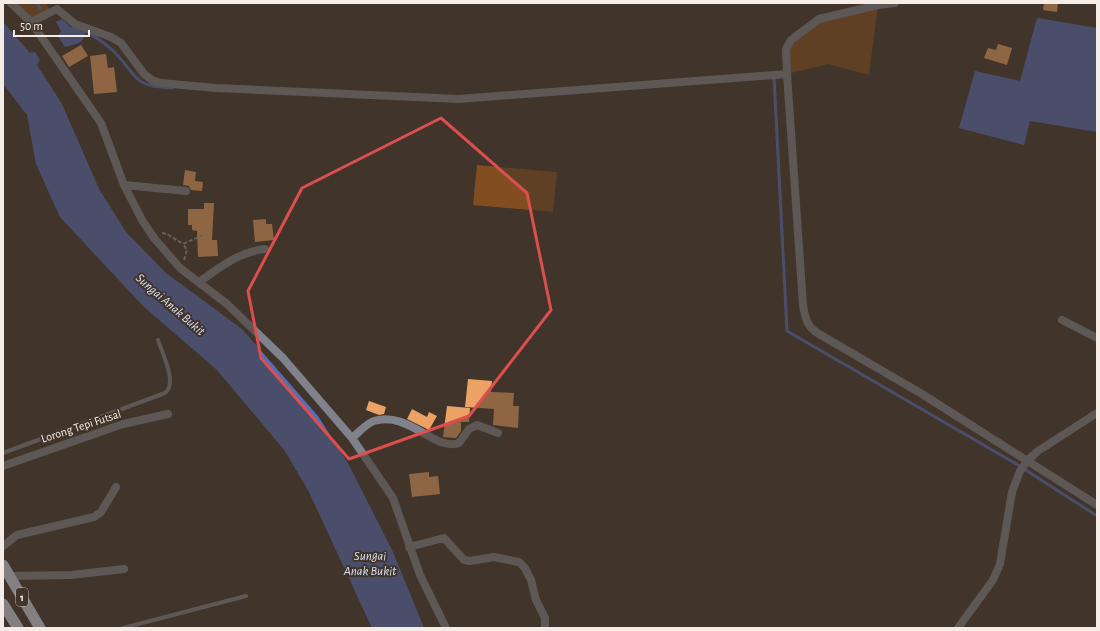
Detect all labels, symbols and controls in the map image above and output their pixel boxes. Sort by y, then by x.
scale bar [14,12,89,38]
text: 50 m [20,20,43,32]
water label: Sungai Anak Bukit [133,272,208,339]
street label: Lorong Tepi Futsal [39,407,123,445]
water label: Sungai Anak Bukit [343,550,397,578]
road number: 1 [16,588,28,606]

